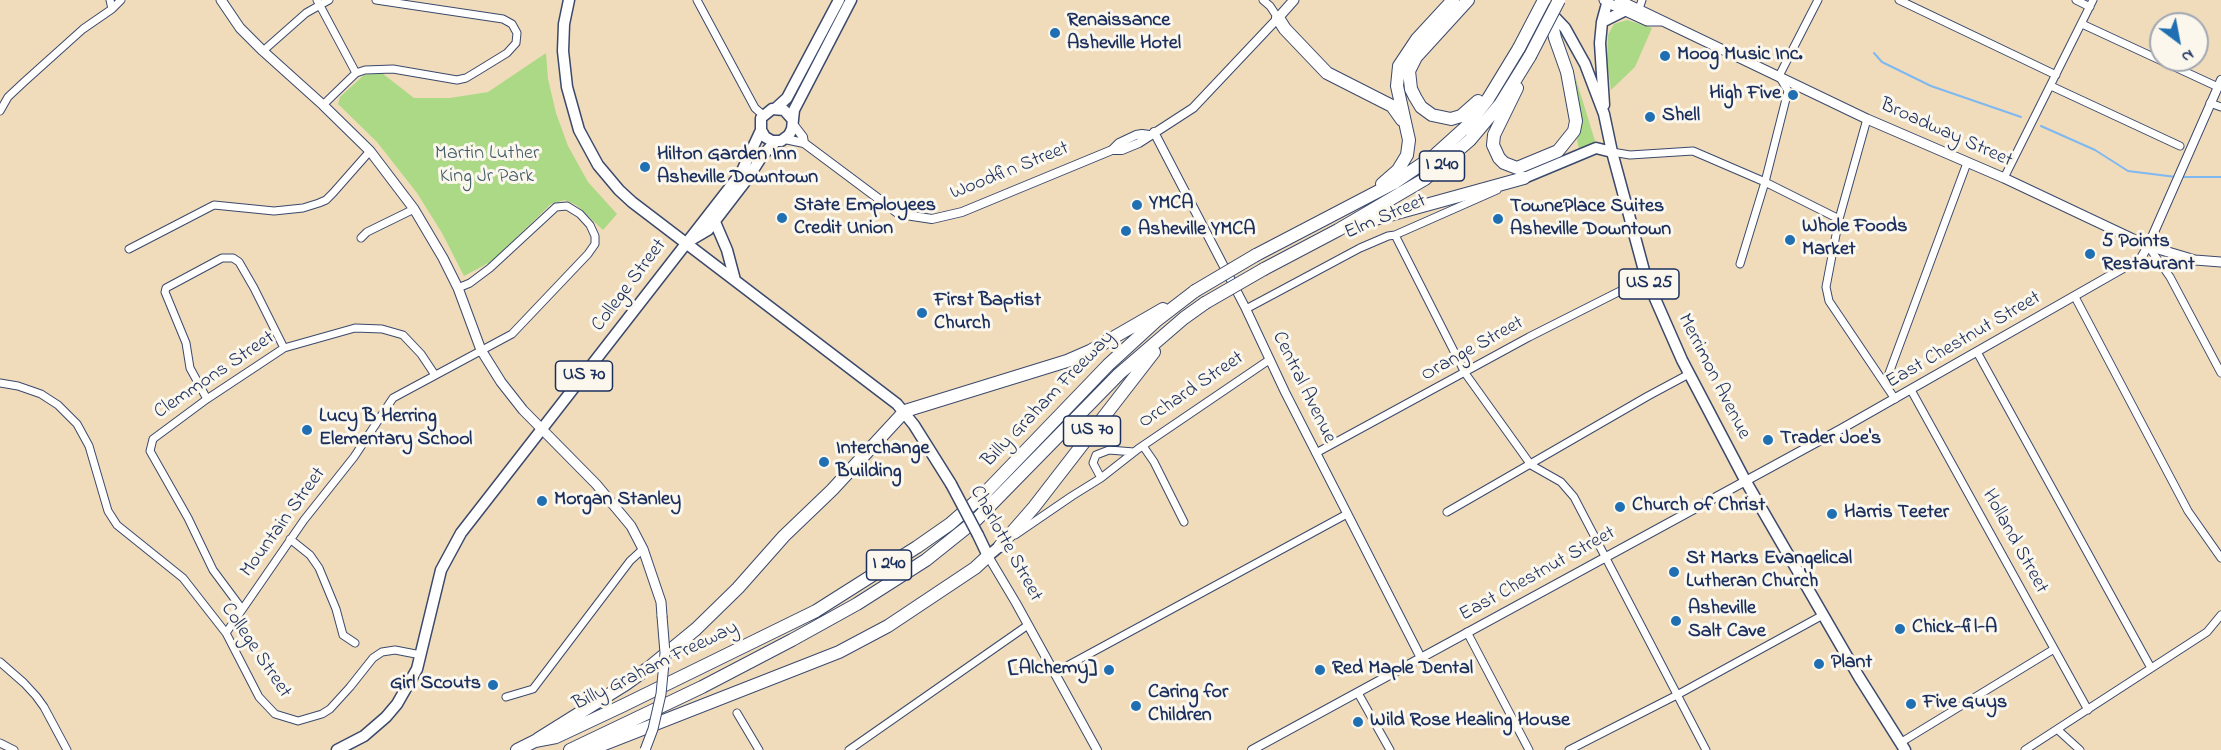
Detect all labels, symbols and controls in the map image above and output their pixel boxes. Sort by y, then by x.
place label: Renaissance Asheville Hotel [1067,10,1181,57]
north arrow [2149,12,2209,72]
marker: Renaissance Asheville Hotel [1048,26,1062,40]
text: N [2177,43,2198,69]
place label: Moog Music Inc. [1677,44,1803,68]
marker: Moog Music Inc. [1658,49,1672,63]
place label: High Five [1709,83,1781,107]
marker: High Five [1786,88,1800,102]
street label: Broadway Street [1876,94,2016,174]
place label: Shell [1662,105,1700,129]
marker: Shell [1643,110,1657,124]
street label: Woodfin Street [947,137,1073,207]
park label: Martin Luther King Jr Park [435,143,539,190]
place label: Hilton Garden Inn Asheville Downtown [657,144,818,191]
road number: I 240 [1420,151,1464,181]
marker: Hilton Garden Inn Asheville Downtown [638,160,652,174]
street label: Elm Street [1342,190,1430,246]
place label: YMCA [1149,193,1194,217]
place label: State Employees Credit Union [794,195,936,242]
place label: TownePlace Suites Asheville Downtown [1510,196,1671,243]
marker: YMCA [1130,198,1144,212]
marker: State Employees Credit Union [775,211,789,225]
marker: TownePlace Suites Asheville Downtown [1491,212,1505,226]
place label: Whole Foods Market [1802,216,1907,263]
place label: Asheville YMCA [1138,219,1256,243]
marker: Asheville YMCA [1119,224,1133,238]
place label: 5 Points Restaurant [2102,231,2195,278]
marker: Whole Foods Market [1783,233,1797,247]
street label: College Street [587,235,673,337]
marker: 5 Points Restaurant [2083,247,2097,261]
road number: US 25 [1619,269,1679,299]
street label: East Chestnut Street [1882,287,2046,395]
place label: First Baptist Church [934,290,1041,337]
marker: First Baptist Church [915,306,929,320]
street label: Merrimon Avenue [1671,310,1755,444]
street label: Orange Street [1418,312,1528,388]
street label: Clemmons Street [150,327,280,425]
street label: Billy Graham Freeway [978,327,1120,473]
street label: Central Avenue [1266,328,1340,448]
street label: Orchard Street [1135,347,1249,435]
road number: US 70 [556,361,612,391]
place label: Lucy B Herring Elementary School [319,406,472,453]
road number: US 70 [1064,416,1120,446]
marker: Lucy B Herring Elementary School [300,423,314,437]
place label: Trader Joe's [1780,428,1881,452]
marker: Trader Joe's [1761,433,1775,447]
place label: Interchange Building [836,438,929,485]
marker: Interchange Building [817,455,831,469]
street label: Mountain Street [236,463,332,583]
street label: Charlotte Street [963,482,1047,606]
street label: Holland Street [1976,486,2052,598]
place label: Morgan Stanley [554,489,681,513]
marker: Morgan Stanley [535,494,549,508]
place label: Church of Christ [1632,495,1765,519]
marker: Church of Christ [1613,500,1627,514]
place label: Harris Teeter [1844,502,1949,526]
marker: Harris Teeter [1825,507,1839,521]
street label: East Chestnut Street [1456,522,1620,628]
place label: St Marks Evangelical Lutheran Church [1686,548,1852,595]
road number: I 240 [866,550,912,580]
marker: St Marks Evangelical Lutheran Church [1667,565,1681,579]
place label: Asheville Salt Cave [1688,598,1766,645]
street label: College Street [214,599,296,703]
marker: Asheville Salt Cave [1669,614,1683,628]
street label: Billy Graham Freeway [569,617,743,717]
place label: Chick-fil-A [1912,617,1997,641]
marker: Chick-fil-A [1893,622,1907,636]
place label: Plant [1831,652,1872,676]
marker: Plant [1812,657,1826,671]
place label: [Alchemy] [1008,658,1097,682]
place label: Red Maple Dental [1332,658,1473,682]
marker: [Alchemy] [1102,663,1116,677]
marker: Red Maple Dental [1313,663,1327,677]
place label: Girl Scouts [390,673,481,697]
marker: Girl Scouts [486,678,500,692]
place label: Caring for Children [1148,682,1228,729]
place label: Five Guys [1923,692,2007,716]
marker: Five Guys [1904,697,1918,711]
marker: Caring for Children [1129,699,1143,713]
place label: Wild Rose Healing House [1370,710,1570,734]
marker: Wild Rose Healing House [1351,715,1365,729]

